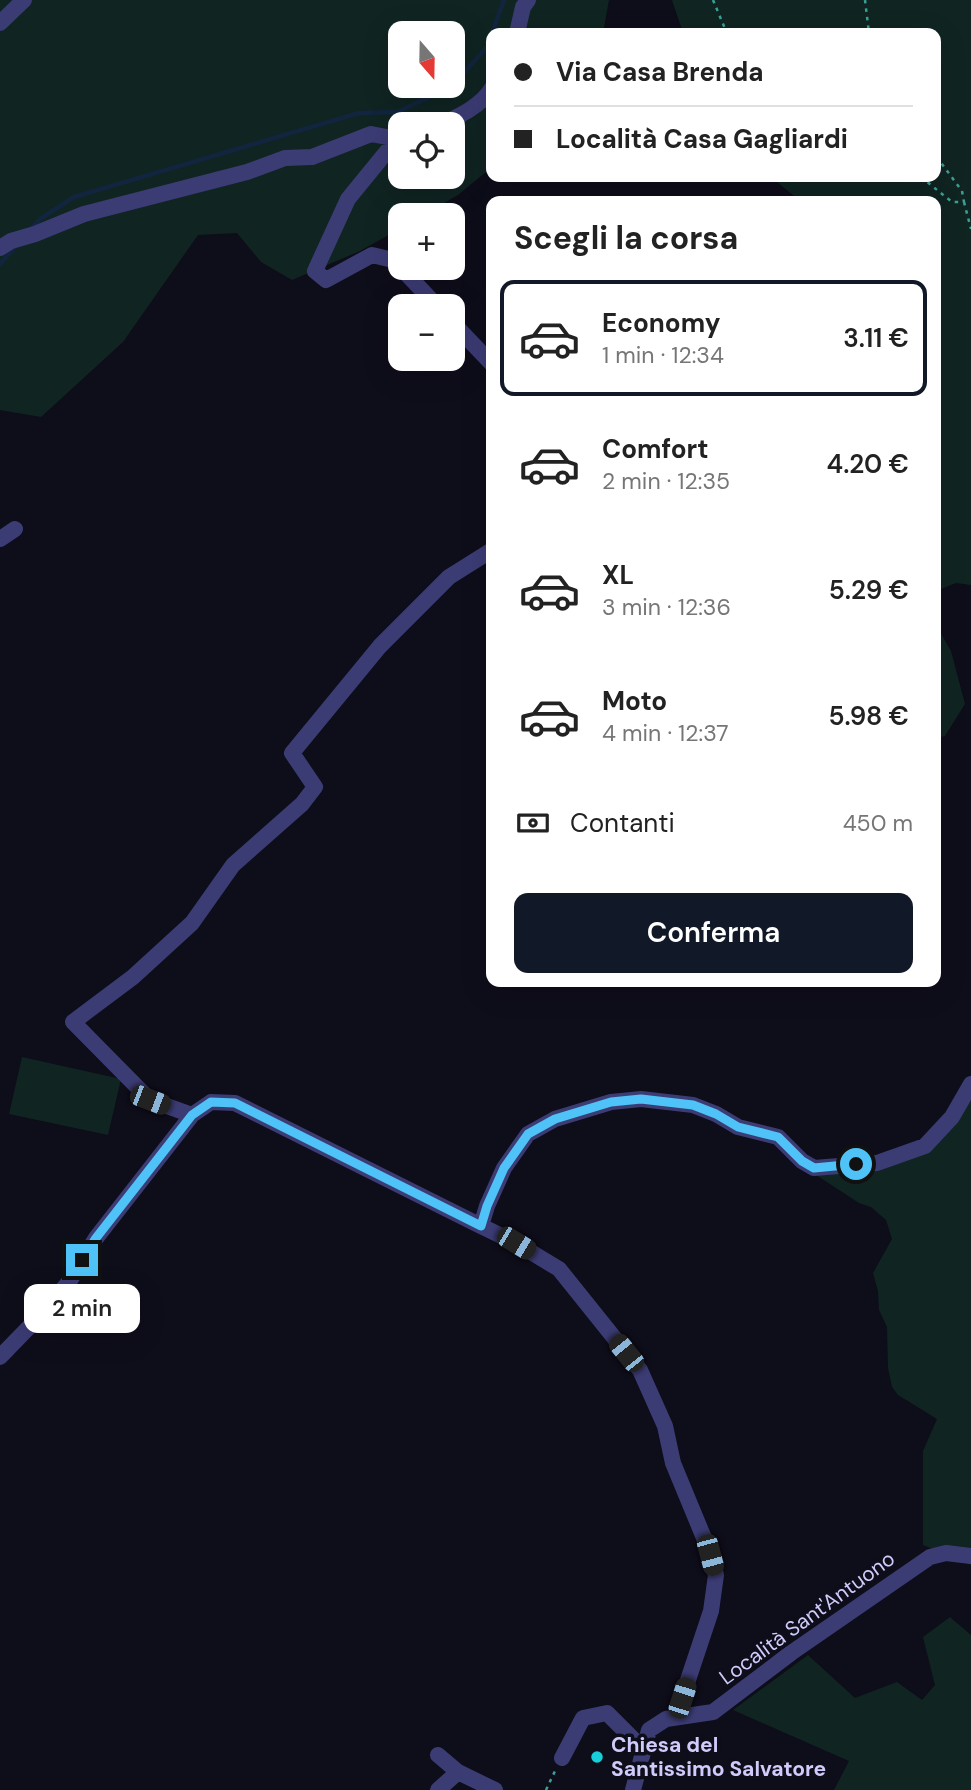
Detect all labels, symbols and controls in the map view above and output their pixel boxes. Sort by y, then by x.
north arrow [388,21,466,98]
map controls [388,21,465,371]
text: Via Casa Brenda [556,55,763,89]
button: locate [388,112,465,189]
text: Località Casa Gagliardi [556,122,848,156]
button: + [388,203,465,280]
text: Scegli la corsa [514,217,738,259]
button: − [388,294,465,371]
text: Economy [602,306,720,340]
icon: car [518,307,581,370]
text: 3.11 € [843,321,909,355]
text: 1 min · 12:34 [602,340,724,370]
text: Comfort [602,432,708,466]
icon: car [518,433,581,496]
text: 4.20 € [827,447,909,481]
text: 2 min · 12:35 [602,466,730,496]
text: XL [602,558,634,592]
icon: car [518,559,581,622]
text: 5.29 € [829,573,909,607]
text: 3 min · 12:36 [602,592,731,622]
text: Moto [602,684,667,718]
icon: car [518,685,581,748]
text: 5.98 € [828,699,909,733]
text: 4 min · 12:37 [602,718,729,748]
icon: cash [514,804,552,842]
text: Contanti [570,806,675,840]
text: 450 m [843,808,913,838]
button: Conferma [514,893,913,973]
car [127,1083,174,1117]
route start [840,1148,872,1180]
car [493,1223,540,1263]
route end [66,1244,98,1276]
callout: 2 min [24,1284,140,1334]
text: 2 min [52,1293,112,1323]
car [605,1330,648,1376]
car [695,1532,726,1578]
street label: Località Sant'Antuono [714,1545,900,1691]
car [666,1675,699,1721]
place label: Chiesa del Santissimo Salvatore [611,1731,826,1783]
marker: Chiesa del Santissimo Salvatore [589,1749,605,1765]

